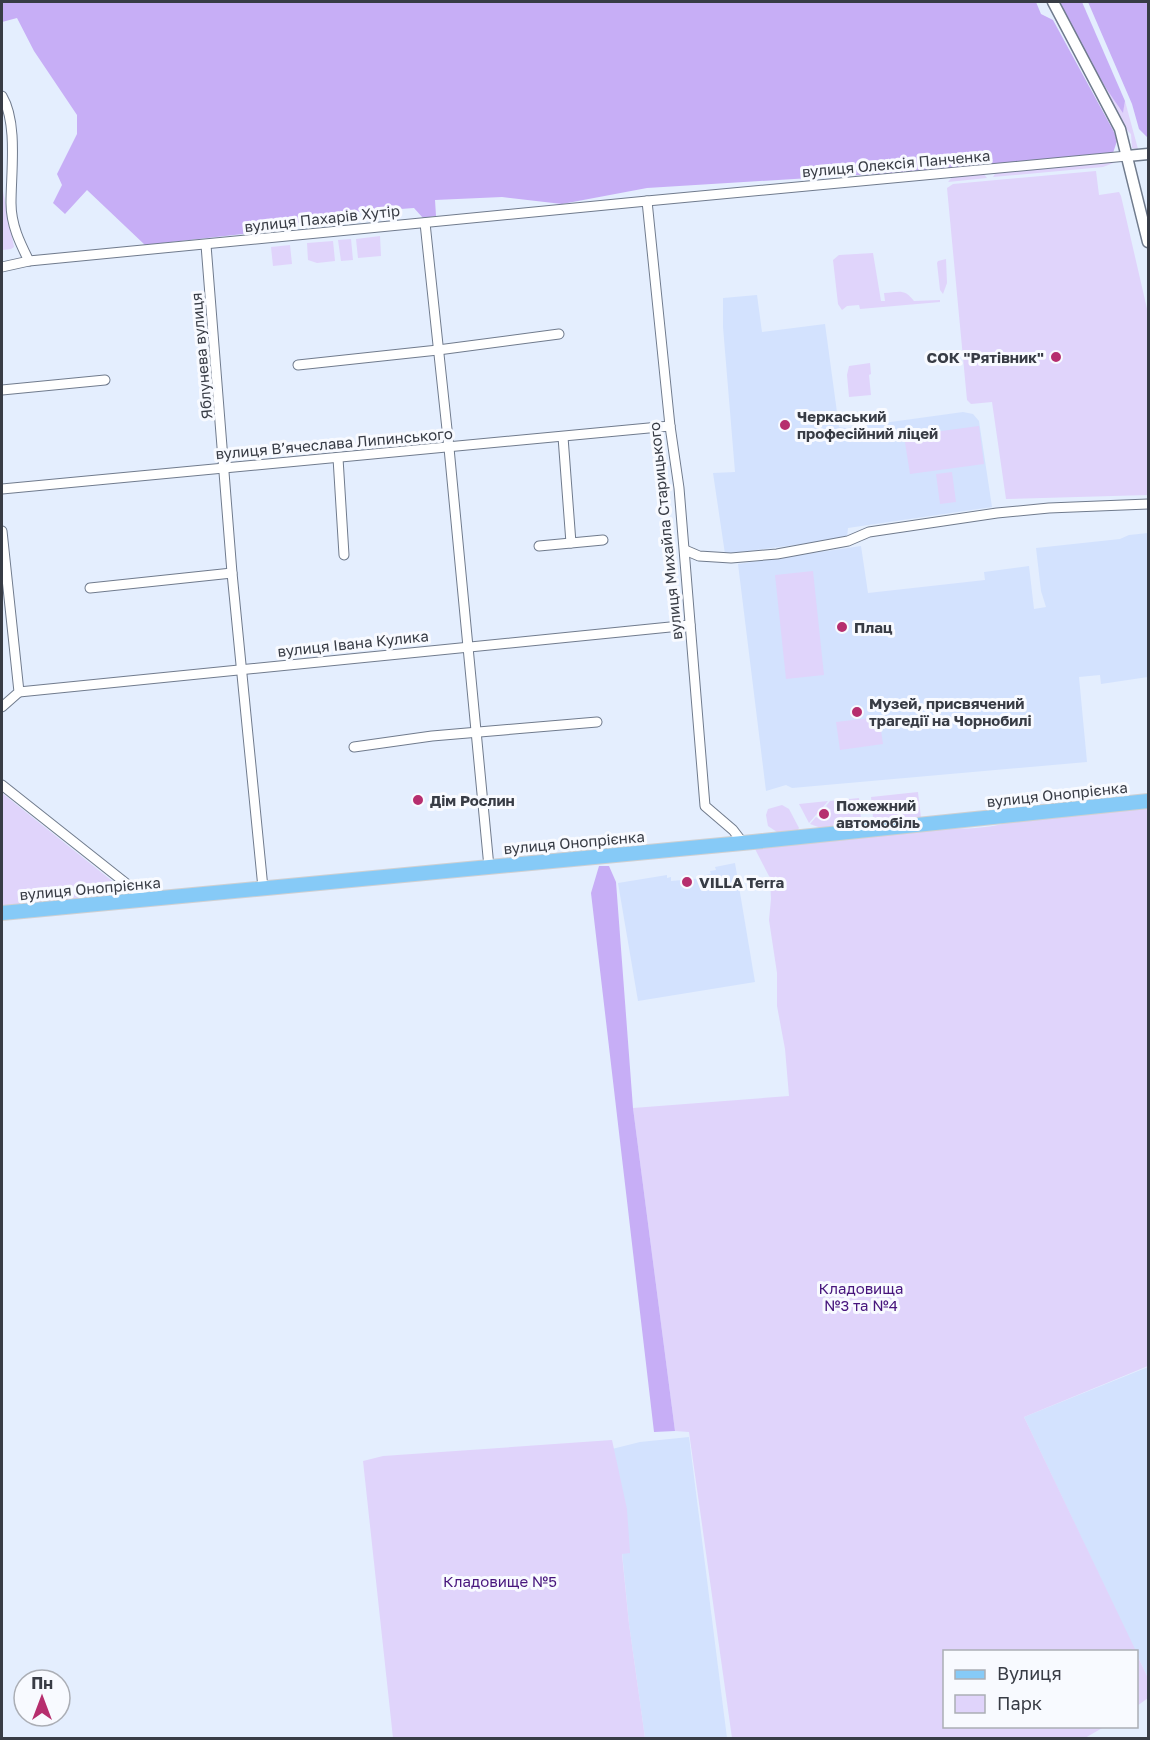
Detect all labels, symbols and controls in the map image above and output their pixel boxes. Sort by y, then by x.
street label: вулиця Олексія Панченка [801,146,991,180]
street label: вулиця Пахарів Хутір [243,201,401,235]
street label: Яблунева вулиця [187,292,215,420]
place label: СОК "Рятівник" [927,348,1044,366]
marker: СОК "Рятівник" [1049,350,1063,364]
place label: Черкаський професійний ліцей [797,407,938,442]
marker: Черкаський професійний ліцей [778,418,792,432]
street label: вулиця Михайла Старицького [645,421,685,641]
street label: вулиця Вʼячеслава Липинського [215,424,453,462]
place label: Плац [854,618,893,636]
marker: Плац [835,620,849,634]
street label: вулиця Івана Кулика [277,626,429,660]
place label: Музей, присвячений трагедії на Чорнобилі [869,694,1032,729]
marker: Музей, присвячений трагедії на Чорнобилі [850,705,864,719]
street label: вулиця Онопрієнка [986,778,1128,810]
place label: Дім Рослин [430,791,515,809]
marker: Дім Рослин [411,793,425,807]
place label: Пожежний автомобіль [836,796,920,831]
marker: Пожежний автомобіль [817,807,831,821]
street label: вулиця Онопрієнка [503,827,645,857]
street label: вулиця Онопрієнка [19,873,161,903]
place label: VILLA Terra [699,873,784,891]
marker: VILLA Terra [680,875,694,889]
park label: Кладовища №3 та №4 [819,1279,903,1314]
park label: Кладовище №5 [443,1572,557,1590]
legend [943,1650,1138,1728]
text: Вулиця [997,1662,1062,1684]
north arrow [12,1668,72,1728]
text: Пн [31,1673,53,1693]
text: Парк [997,1692,1042,1714]

